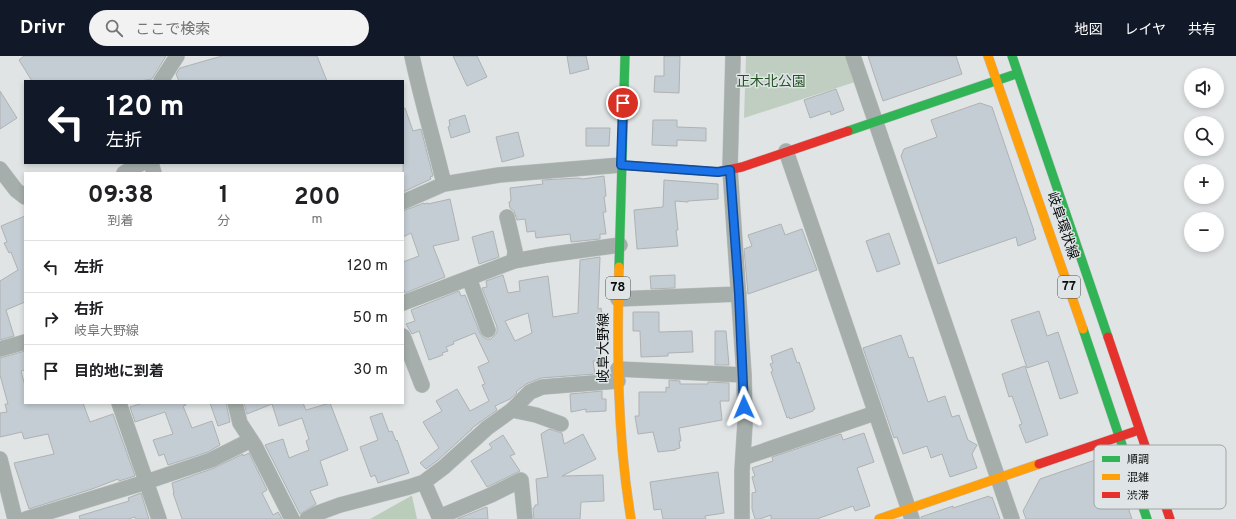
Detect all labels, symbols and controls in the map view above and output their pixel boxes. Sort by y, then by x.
search box [89,10,369,46]
text: Drivr [20,16,65,40]
icon: search [103,17,125,39]
text: ここで検索 [135,21,210,40]
text: 地図 [1074,22,1102,39]
text: レイヤ [1124,22,1166,39]
text: 共有 [1188,22,1216,39]
map controls [1184,68,1224,252]
button: sound [1184,68,1224,108]
park label: 正木北公園 [736,73,806,91]
pin [606,86,640,120]
text: 120 m [106,90,184,126]
icon: arrive [612,92,634,114]
icon: left [40,96,92,148]
button: search [1184,116,1224,156]
text: 左折 [106,130,142,153]
button: + [1184,164,1224,204]
text: 09:38 [88,181,154,211]
text: 1 [219,181,229,211]
text: 200 [294,183,340,213]
street label: 岐阜環状線 [1043,190,1082,262]
text: m [312,212,323,228]
button: − [1184,212,1224,252]
text: 到着 [108,214,134,230]
text: 分 [217,214,230,230]
icon: left [40,256,62,278]
text: 120 m [347,257,388,276]
text: 左折 [74,259,104,278]
road number: 77 [1058,276,1080,298]
road number: 78 [606,277,630,299]
text: 右折 [74,301,104,320]
icon: right [40,308,62,330]
text: 50 m [353,309,388,328]
street label: 岐阜大野線 [596,313,613,383]
text: 岐阜大野線 [74,324,139,340]
icon: arrive [40,360,62,382]
text: 30 m [353,361,388,380]
text: 目的地に到着 [74,363,164,382]
position arrow [723,386,765,428]
legend [1094,445,1226,509]
text: 順調 [1127,453,1149,467]
text: 混雑 [1127,471,1149,485]
text: 渋滞 [1127,489,1149,503]

